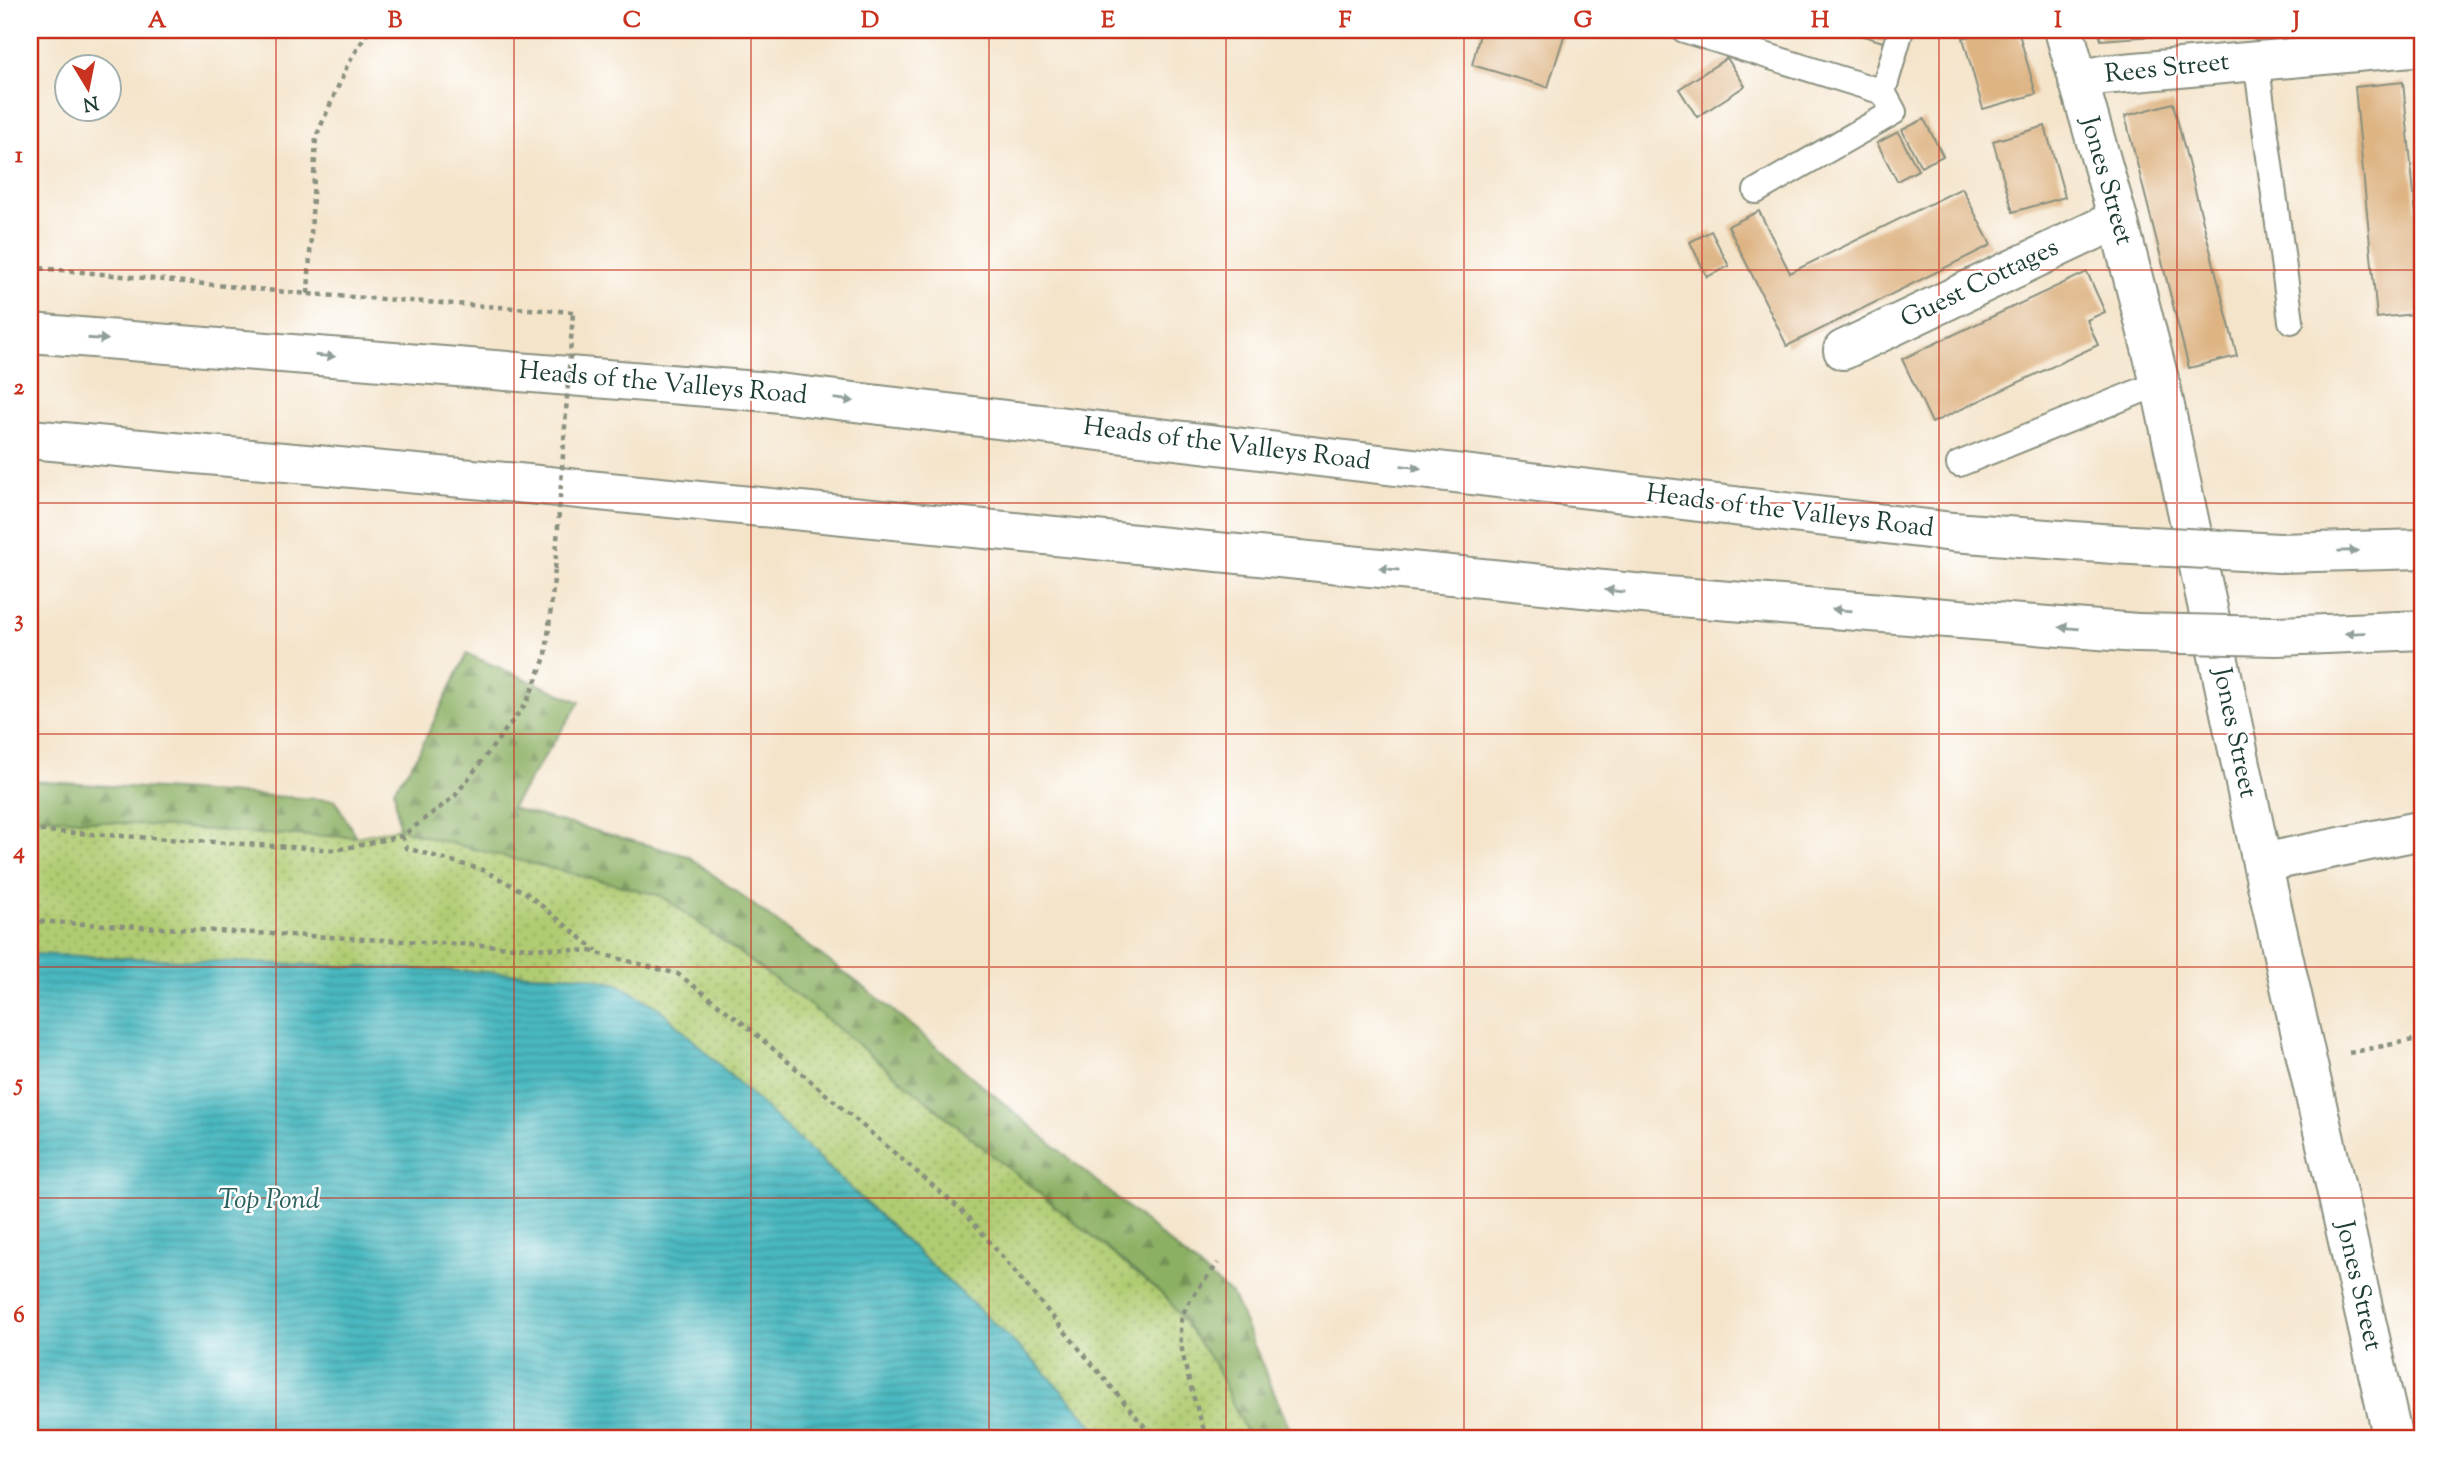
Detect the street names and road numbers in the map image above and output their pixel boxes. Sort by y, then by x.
street label: Rees Street [2103,44,2231,94]
street label: Jones Street [2069,111,2142,250]
street label: Guest Cottages [1895,230,2065,338]
street label: Heads of the Valleys Road [517,353,809,415]
street label: Heads of the Valleys Road [1081,409,1373,481]
street label: Heads of the Valleys Road [1644,476,1936,548]
street label: Jones Street [2202,663,2266,801]
street label: Jones Street [2325,1216,2391,1355]

